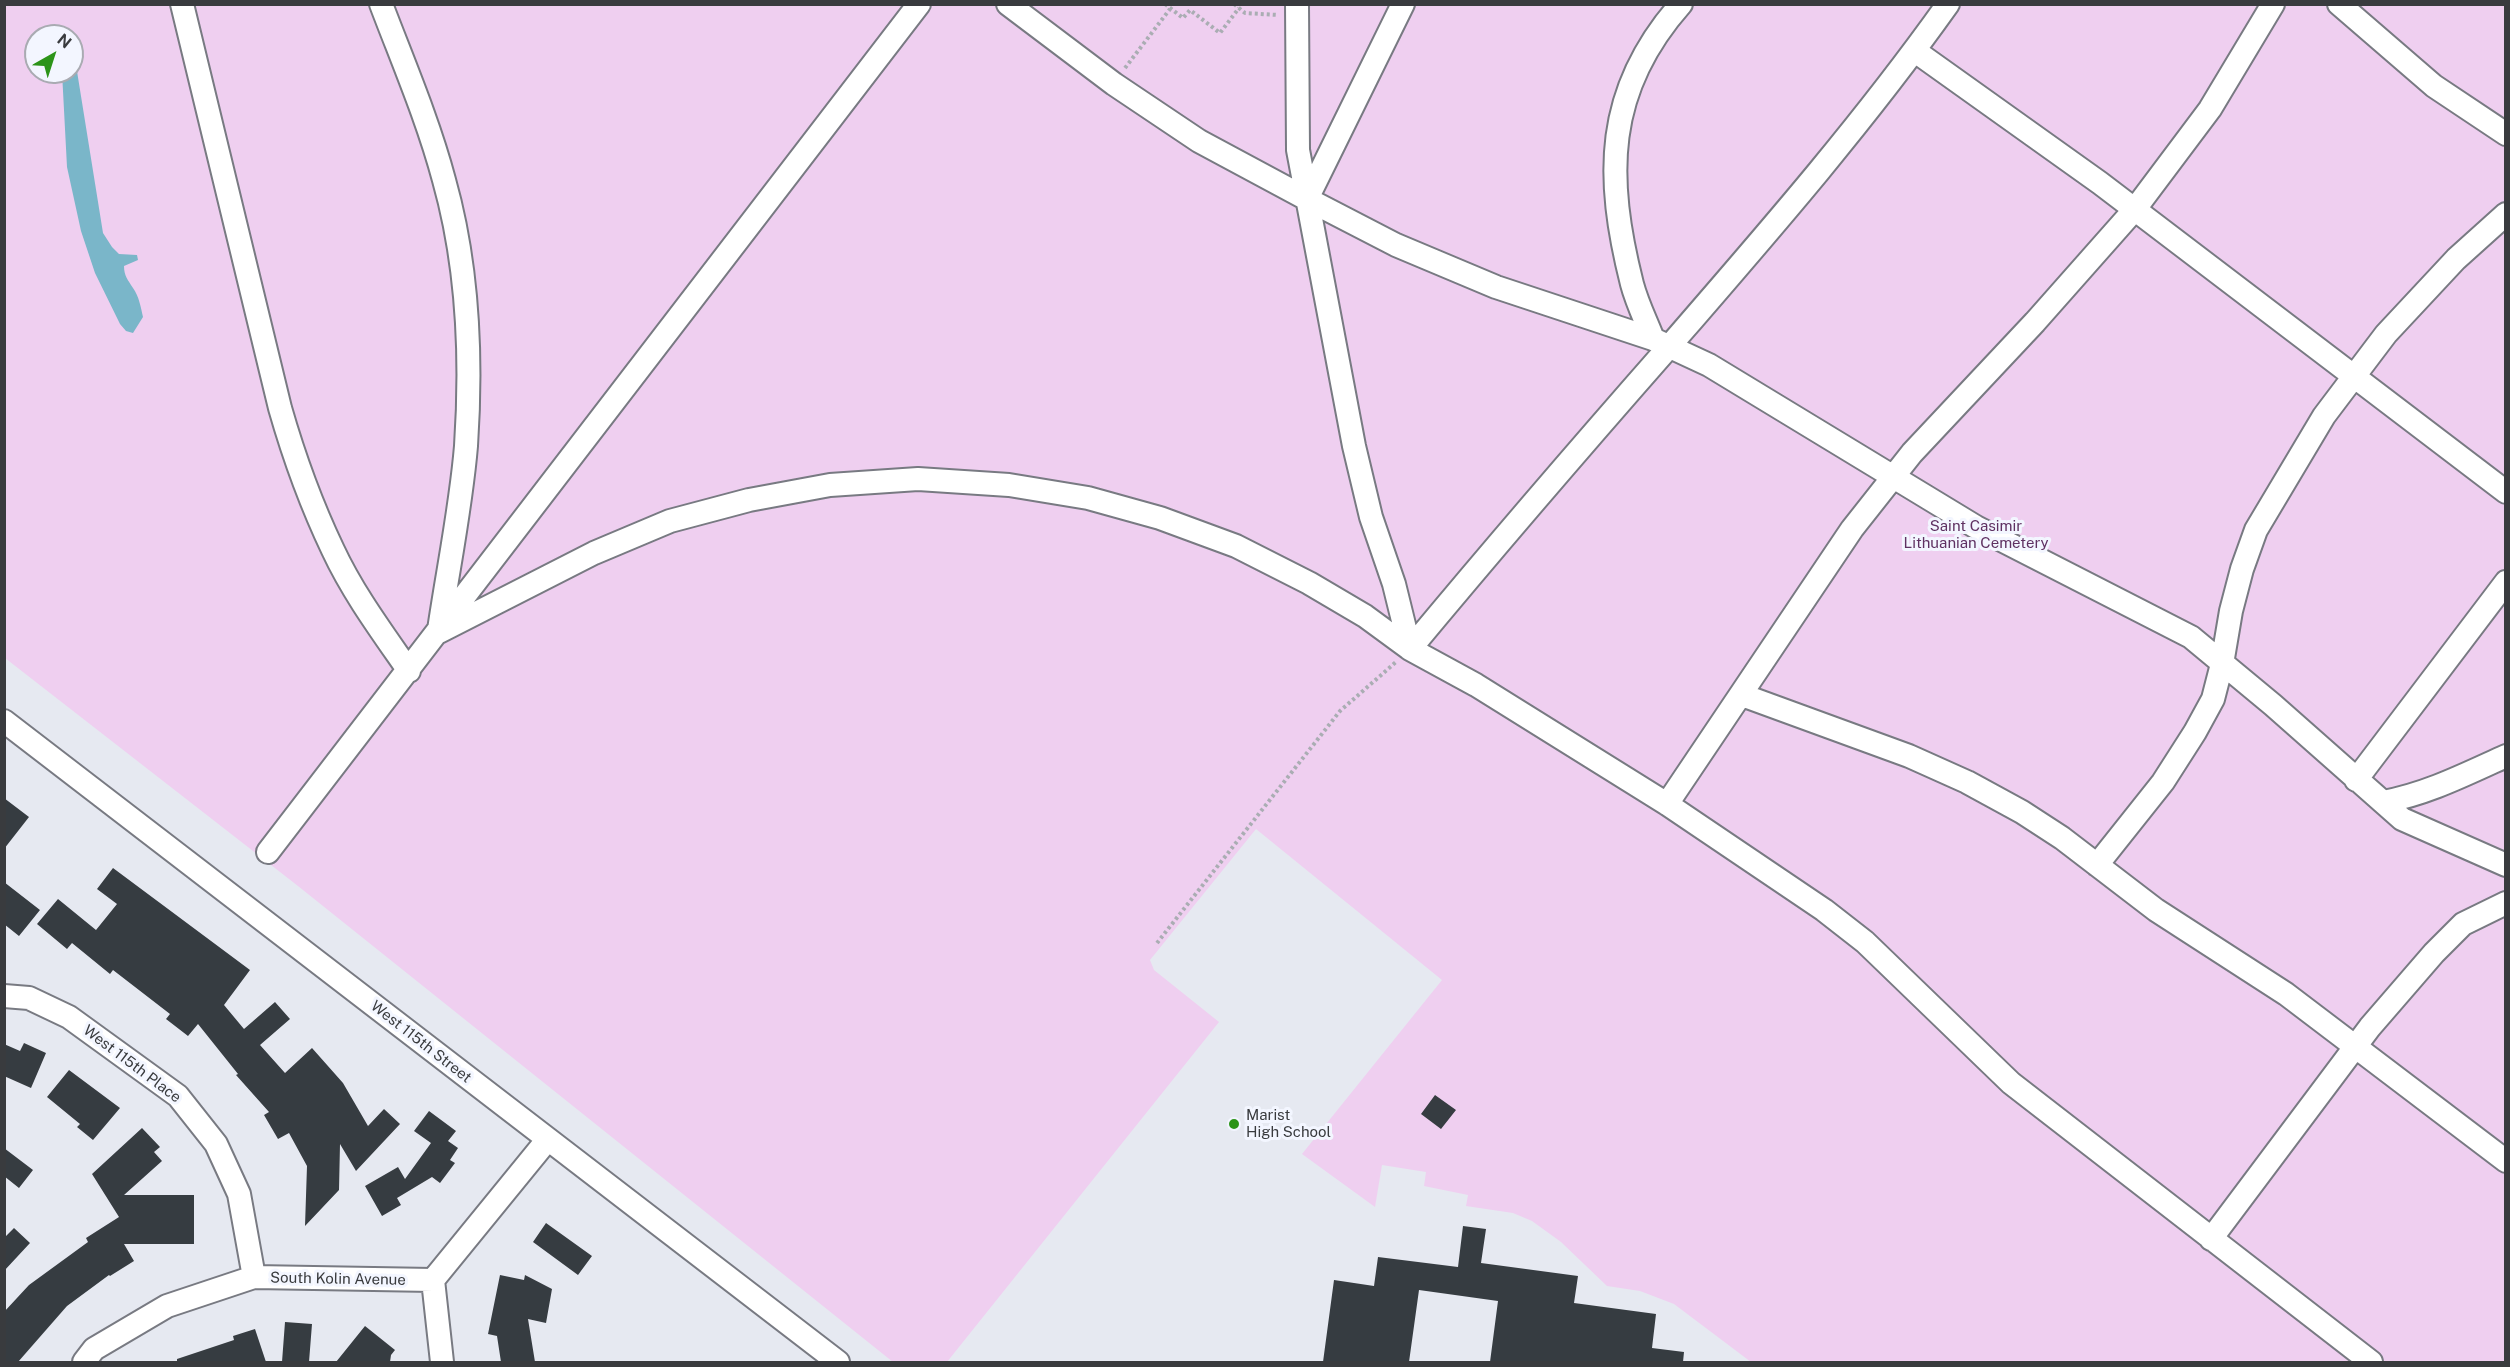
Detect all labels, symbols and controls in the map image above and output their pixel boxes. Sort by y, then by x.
north arrow [24,24,84,84]
text: N [54,30,75,52]
park label: Saint Casimir Lithuanian Cemetery [1904,517,2048,552]
street label: West 115th Street [367,997,475,1087]
street label: West 115th Place [80,1021,184,1107]
place label: Marist High School [1246,1106,1331,1141]
marker: Marist High School [1227,1117,1241,1131]
street label: South Kolin Avenue [270,1269,406,1289]

